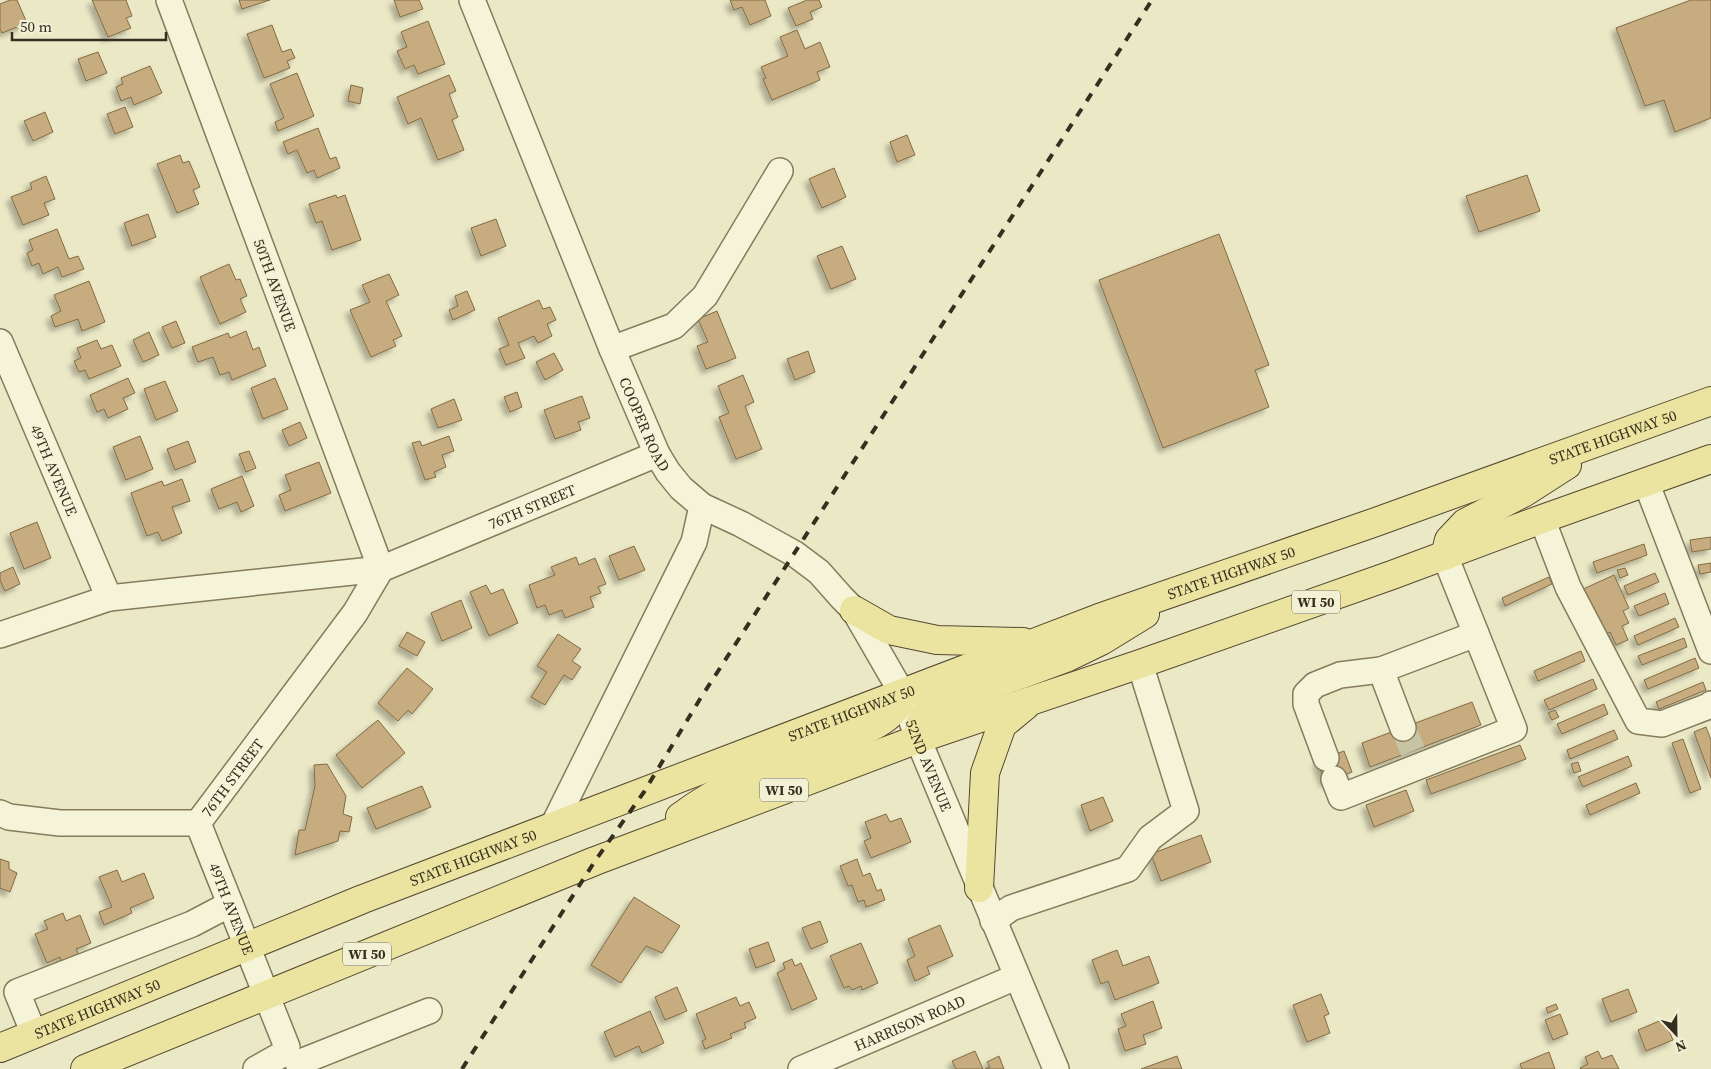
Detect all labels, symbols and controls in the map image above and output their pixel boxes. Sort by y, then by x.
scale bar [12,10,166,42]
text: 50 m [20,16,52,37]
street label: 50TH AVENUE [249,236,301,334]
street label: COOPER ROAD [615,374,676,475]
street label: STATE HIGHWAY 50 [1546,404,1679,469]
street label: 49TH AVENUE [26,421,83,519]
street label: 76TH STREET [485,479,579,534]
street label: STATE HIGHWAY 50 [1164,540,1298,604]
road number: WI 50 [1292,590,1340,614]
street label: STATE HIGHWAY 50 [785,679,918,746]
street label: 52ND AVENUE [901,716,958,814]
street label: 76TH STREET [196,734,268,821]
road number: WI 50 [760,778,808,802]
street label: STATE HIGHWAY 50 [406,823,539,891]
street label: 49TH AVENUE [204,859,260,958]
road number: WI 50 [343,942,391,966]
street label: STATE HIGHWAY 50 [31,973,163,1043]
street label: HARRISON ROAD [851,989,968,1056]
north arrow [1651,1009,1701,1059]
text: N [1672,1035,1689,1057]

